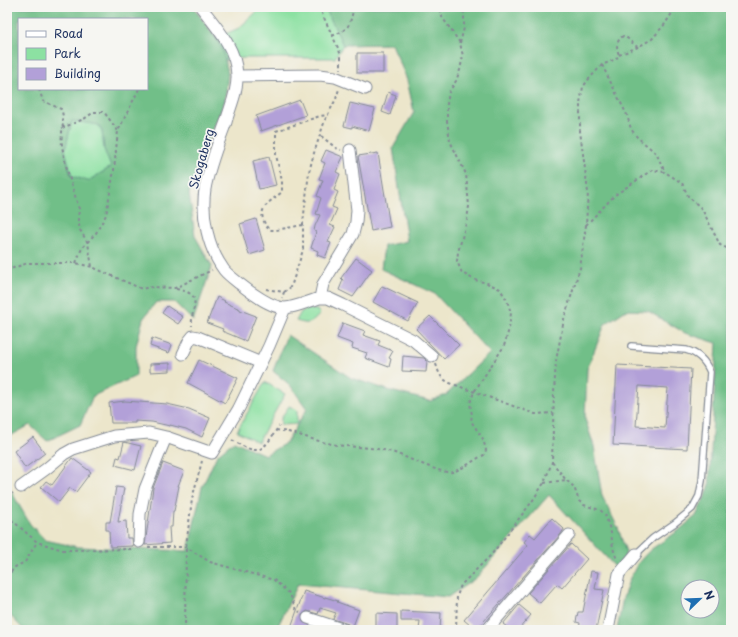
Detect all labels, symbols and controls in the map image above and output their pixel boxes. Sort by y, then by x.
legend [18,18,148,90]
text: Road [54,24,83,42]
text: Park [54,44,81,62]
text: Building [54,64,101,82]
street label: Skogaberg [184,126,218,191]
north arrow [680,579,720,619]
text: N [700,588,719,602]

